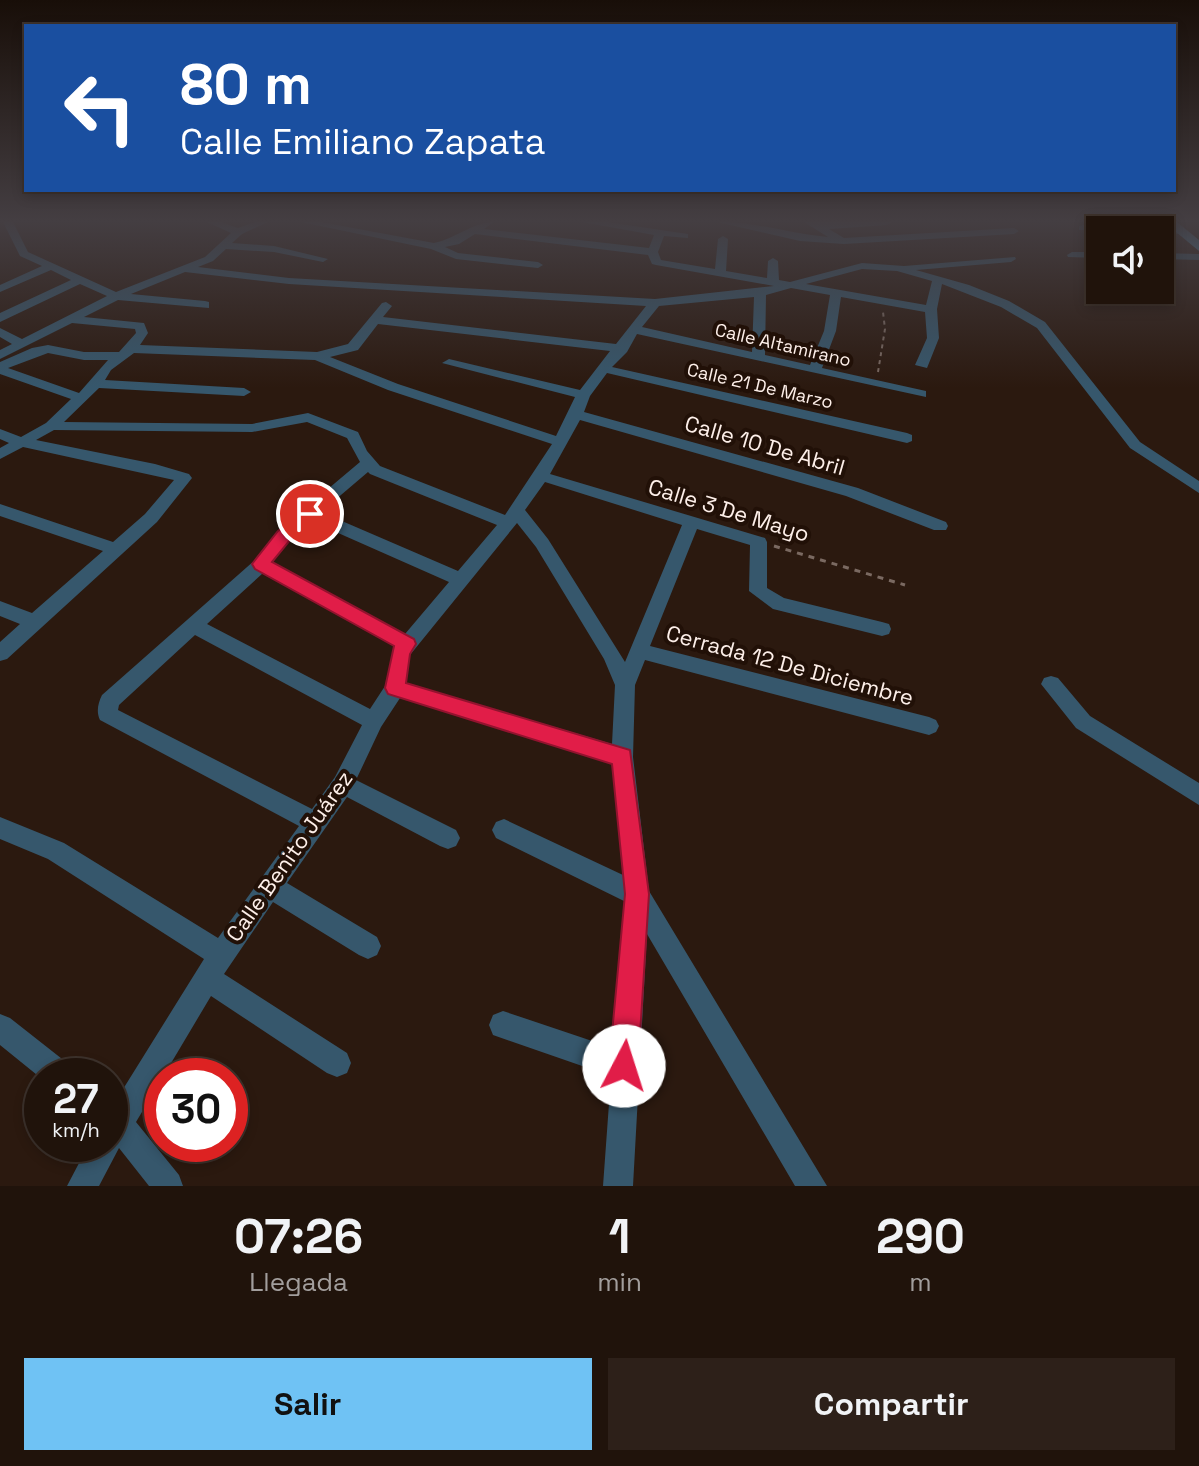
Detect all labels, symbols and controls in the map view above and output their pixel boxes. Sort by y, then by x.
text: 80 m [180,49,312,120]
icon: left [48,56,152,160]
text: Calle Emiliano Zapata [180,119,545,165]
map controls [1086,216,1174,304]
button: sound [1086,216,1174,304]
street label: Calle Altamirano [713,318,853,371]
street label: Calle 21 De Marzo [685,358,835,413]
street label: Calle 10 De Abril [682,409,848,481]
street label: Calle 3 De Mayo [645,472,813,548]
pin [276,480,344,548]
icon: arrive [288,492,332,536]
street label: Cerrada 12 De Diciembre [663,618,917,712]
street label: Calle Benito Juárez [220,765,358,947]
position arrow [582,1024,666,1108]
speed limit sign: 30 [144,1058,248,1162]
text: 27 [53,1074,99,1125]
text: km/h [52,1117,100,1143]
text: 07:26 [234,1206,363,1267]
text: 1 [609,1206,630,1267]
text: 290 [876,1206,965,1267]
text: Llegada [249,1265,348,1299]
text: min [597,1265,642,1299]
text: m [909,1265,932,1299]
button: Salir [24,1358,592,1450]
button: Compartir [608,1358,1175,1450]

